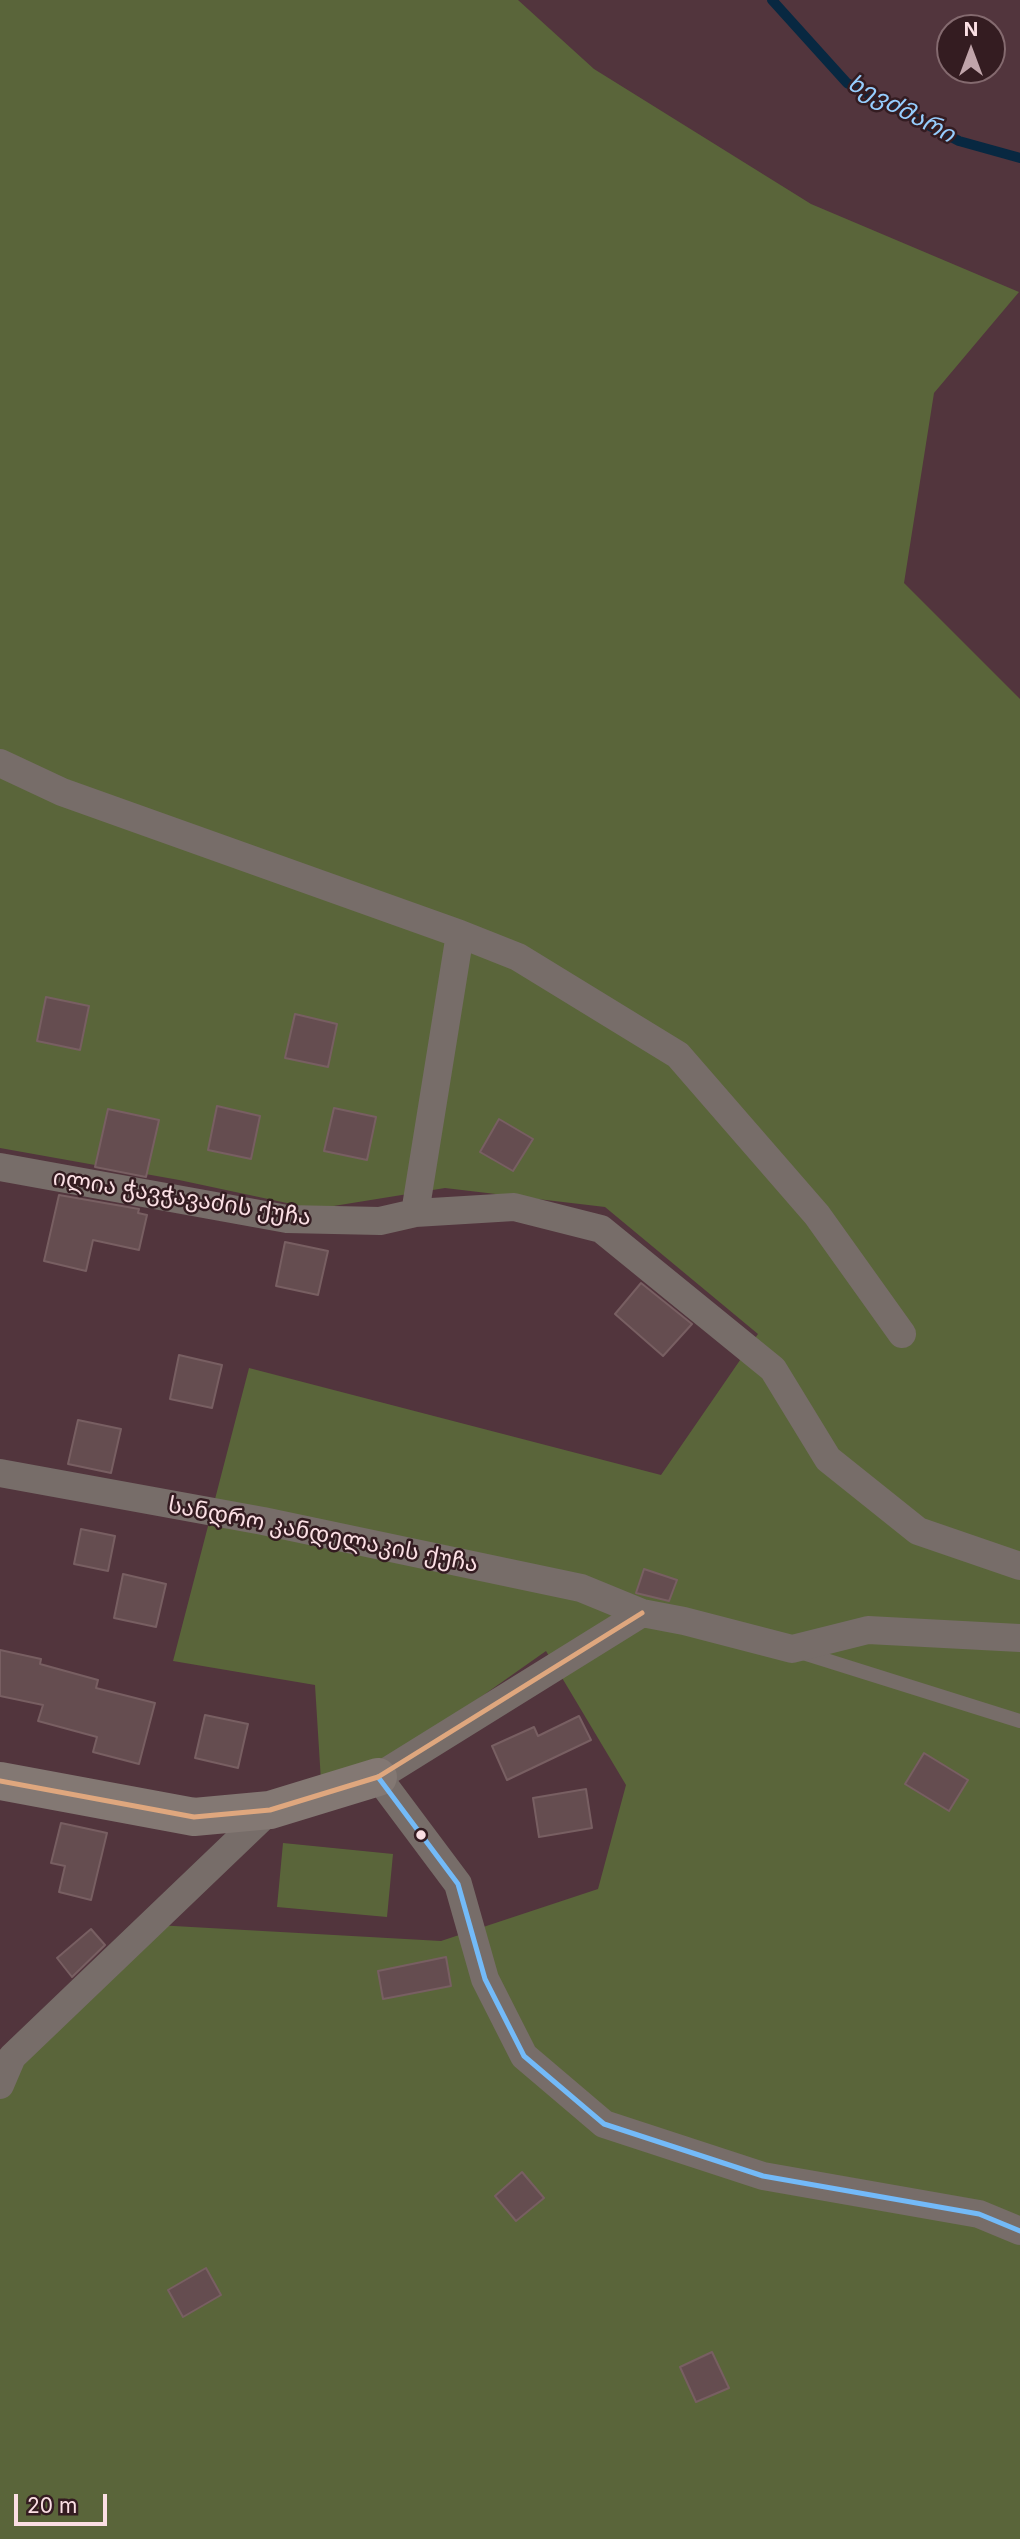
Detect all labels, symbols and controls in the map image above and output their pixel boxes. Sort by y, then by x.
north arrow [936,14,1006,84]
text: N [964,18,978,41]
water label: ხევძმარი [842,69,960,149]
street label: ილია ჭავჭავაძის ქუჩა [51,1164,313,1232]
street label: სანდრო კანდელაკის ქუჩა [166,1491,480,1579]
unlabelled marker [414,1828,428,1842]
scale bar [18,2480,110,2524]
text: 20 m [27,2493,77,2518]

